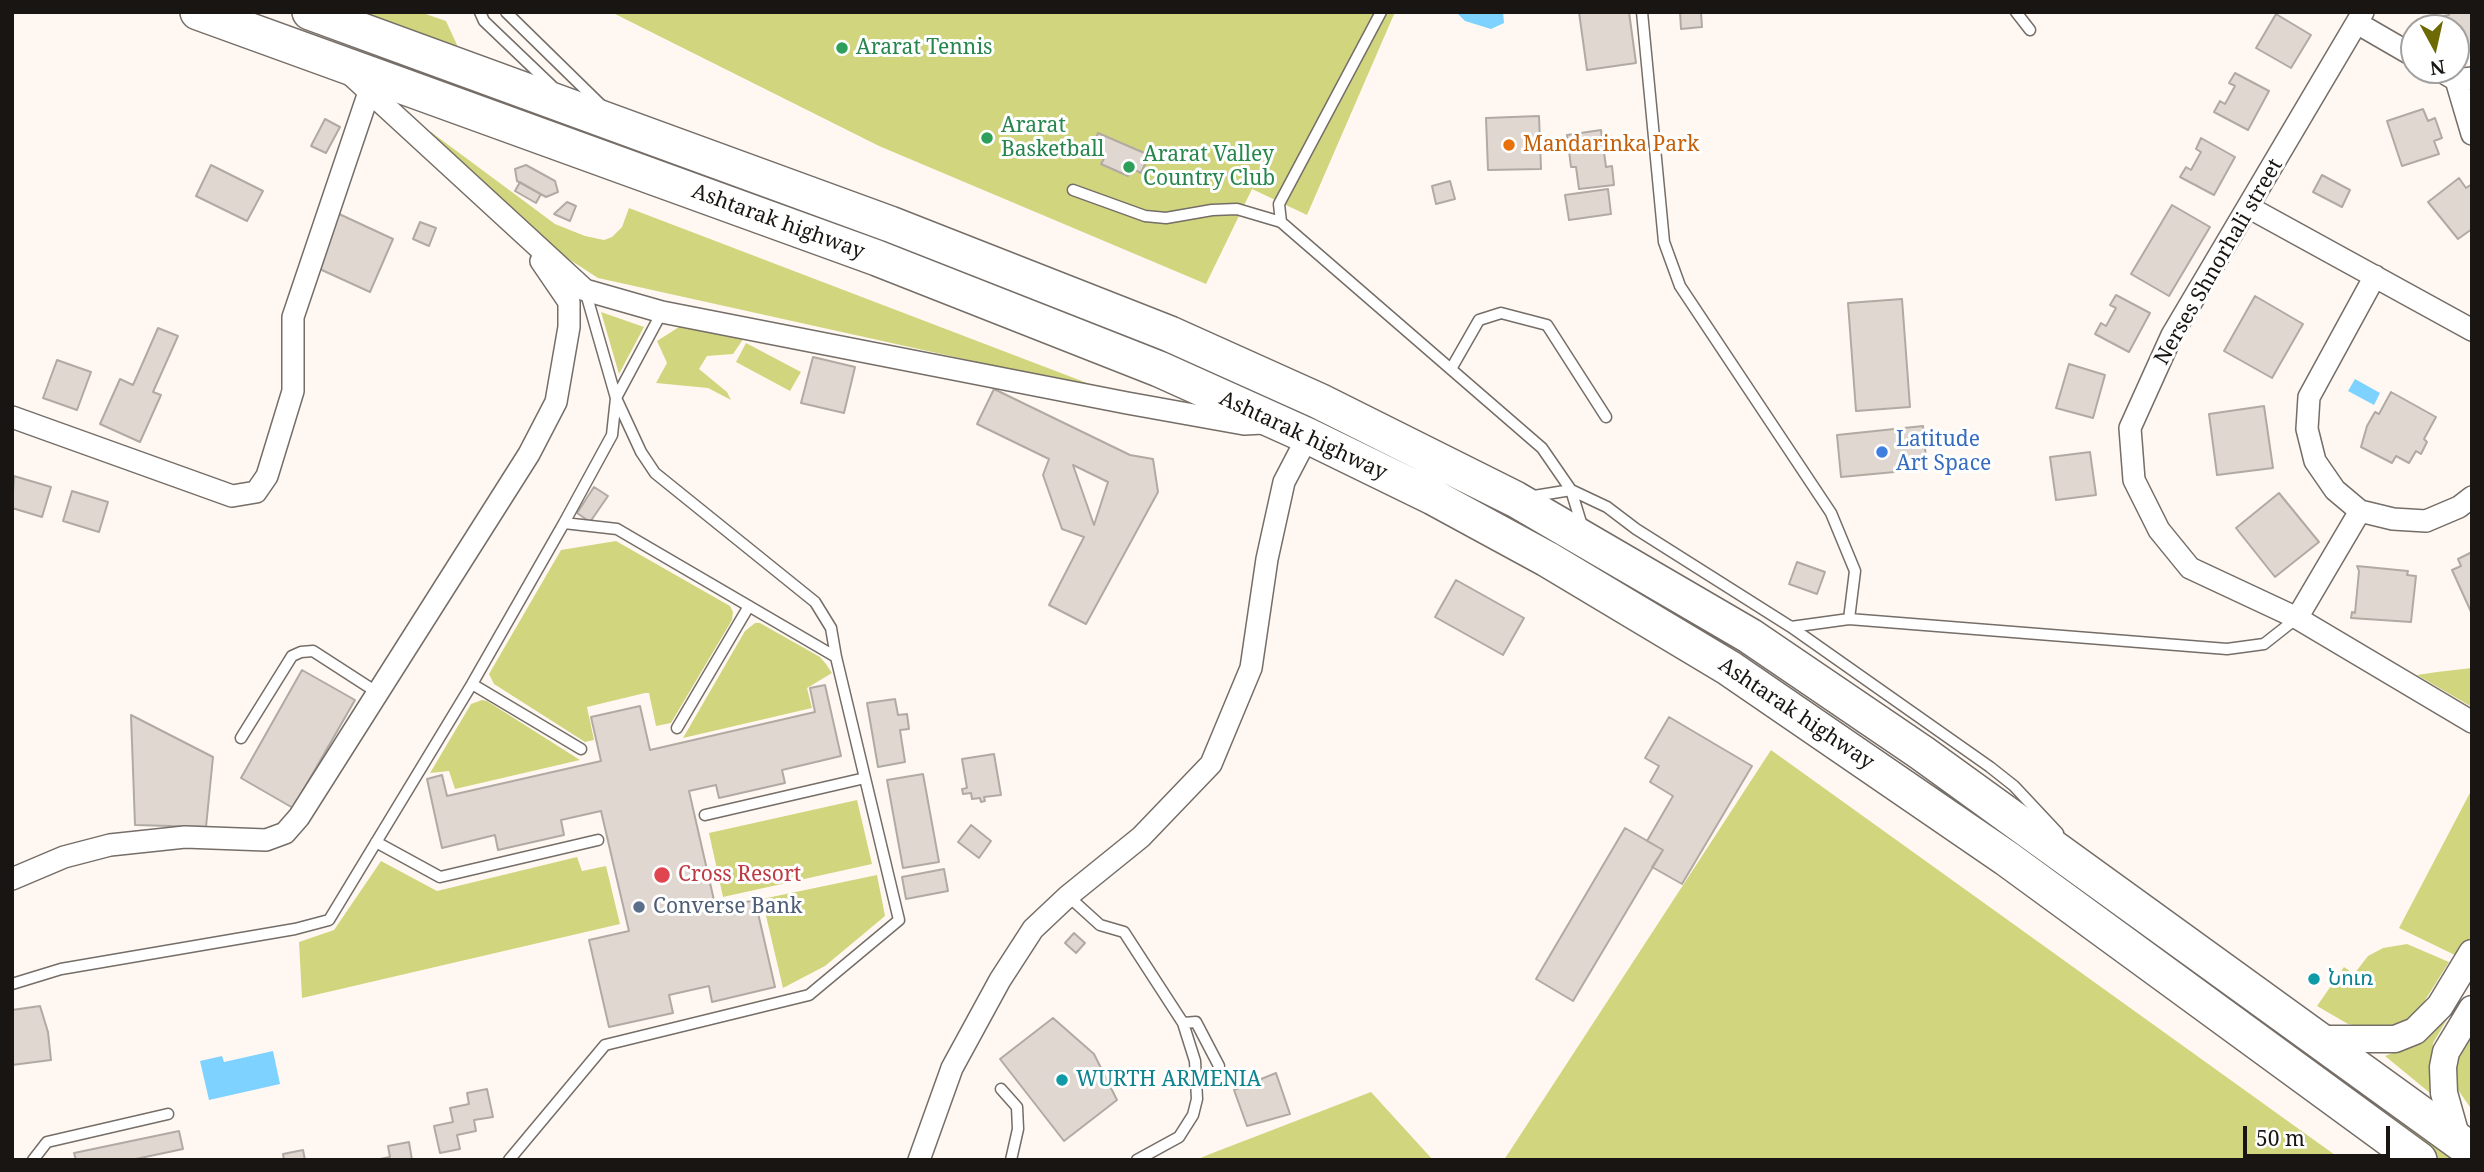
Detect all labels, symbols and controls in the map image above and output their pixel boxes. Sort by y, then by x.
north arrow [2400,14,2470,84]
place label: Ararat Tennis [856,35,993,61]
marker: Ararat Tennis [834,40,850,56]
text: N [2428,54,2447,82]
place label: Ararat Basketball [1001,113,1104,163]
marker: Ararat Basketball [979,130,995,146]
place label: Mandarinka Park [1523,132,1699,158]
marker: Mandarinka Park [1501,137,1517,153]
place label: Ararat Valley Country Club [1143,142,1275,192]
street label: Nerses Shnorhali street [2150,155,2288,369]
marker: Ararat Valley Country Club [1121,159,1137,175]
street label: Ashtarak highway [688,179,868,265]
street label: Ashtarak highway [1215,386,1391,486]
place label: Latitude Art Space [1896,427,1991,477]
marker: Latitude Art Space [1874,444,1890,460]
street label: Ashtarak highway [1714,653,1878,775]
place label: Cross Resort [678,862,801,888]
marker: Cross Resort [652,865,672,885]
place label: Converse Bank [653,894,802,920]
marker: Converse Bank [631,899,647,915]
place label: Նուռ [2328,966,2373,992]
marker: Նուռ [2306,971,2322,987]
place label: WURTH ARMENIA [1076,1067,1261,1093]
marker: WURTH ARMENIA [1054,1072,1070,1088]
scale bar [2246,1112,2393,1156]
text: 50 m [2256,1124,2305,1152]

